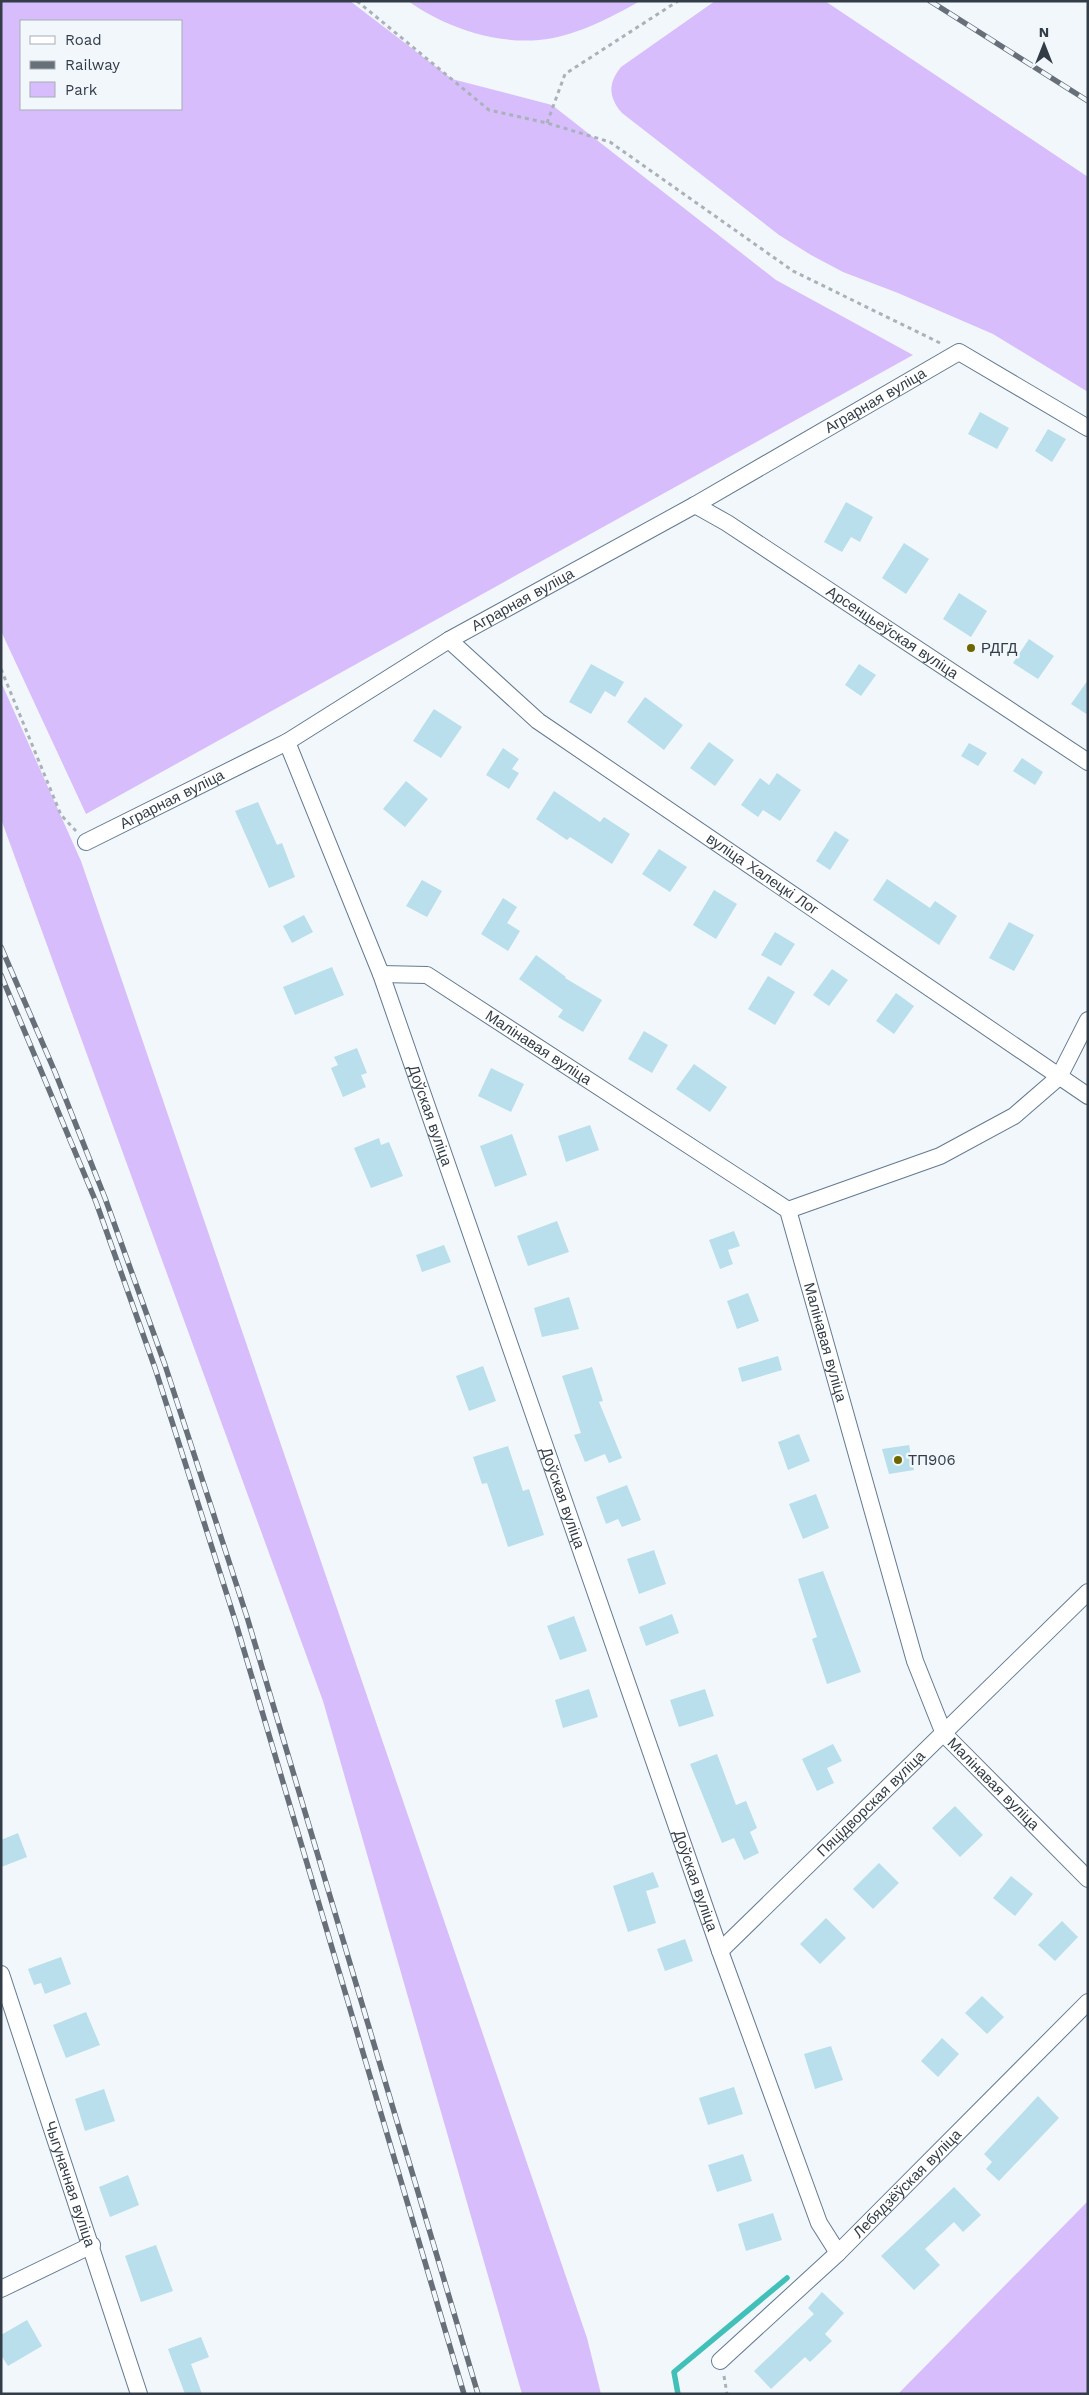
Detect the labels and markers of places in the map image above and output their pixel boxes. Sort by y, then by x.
place label: РДГД [981,639,1017,657]
marker: РДГД [965,642,977,654]
place label: ТП906 [908,1451,956,1469]
marker: ТП906 [892,1454,904,1466]

